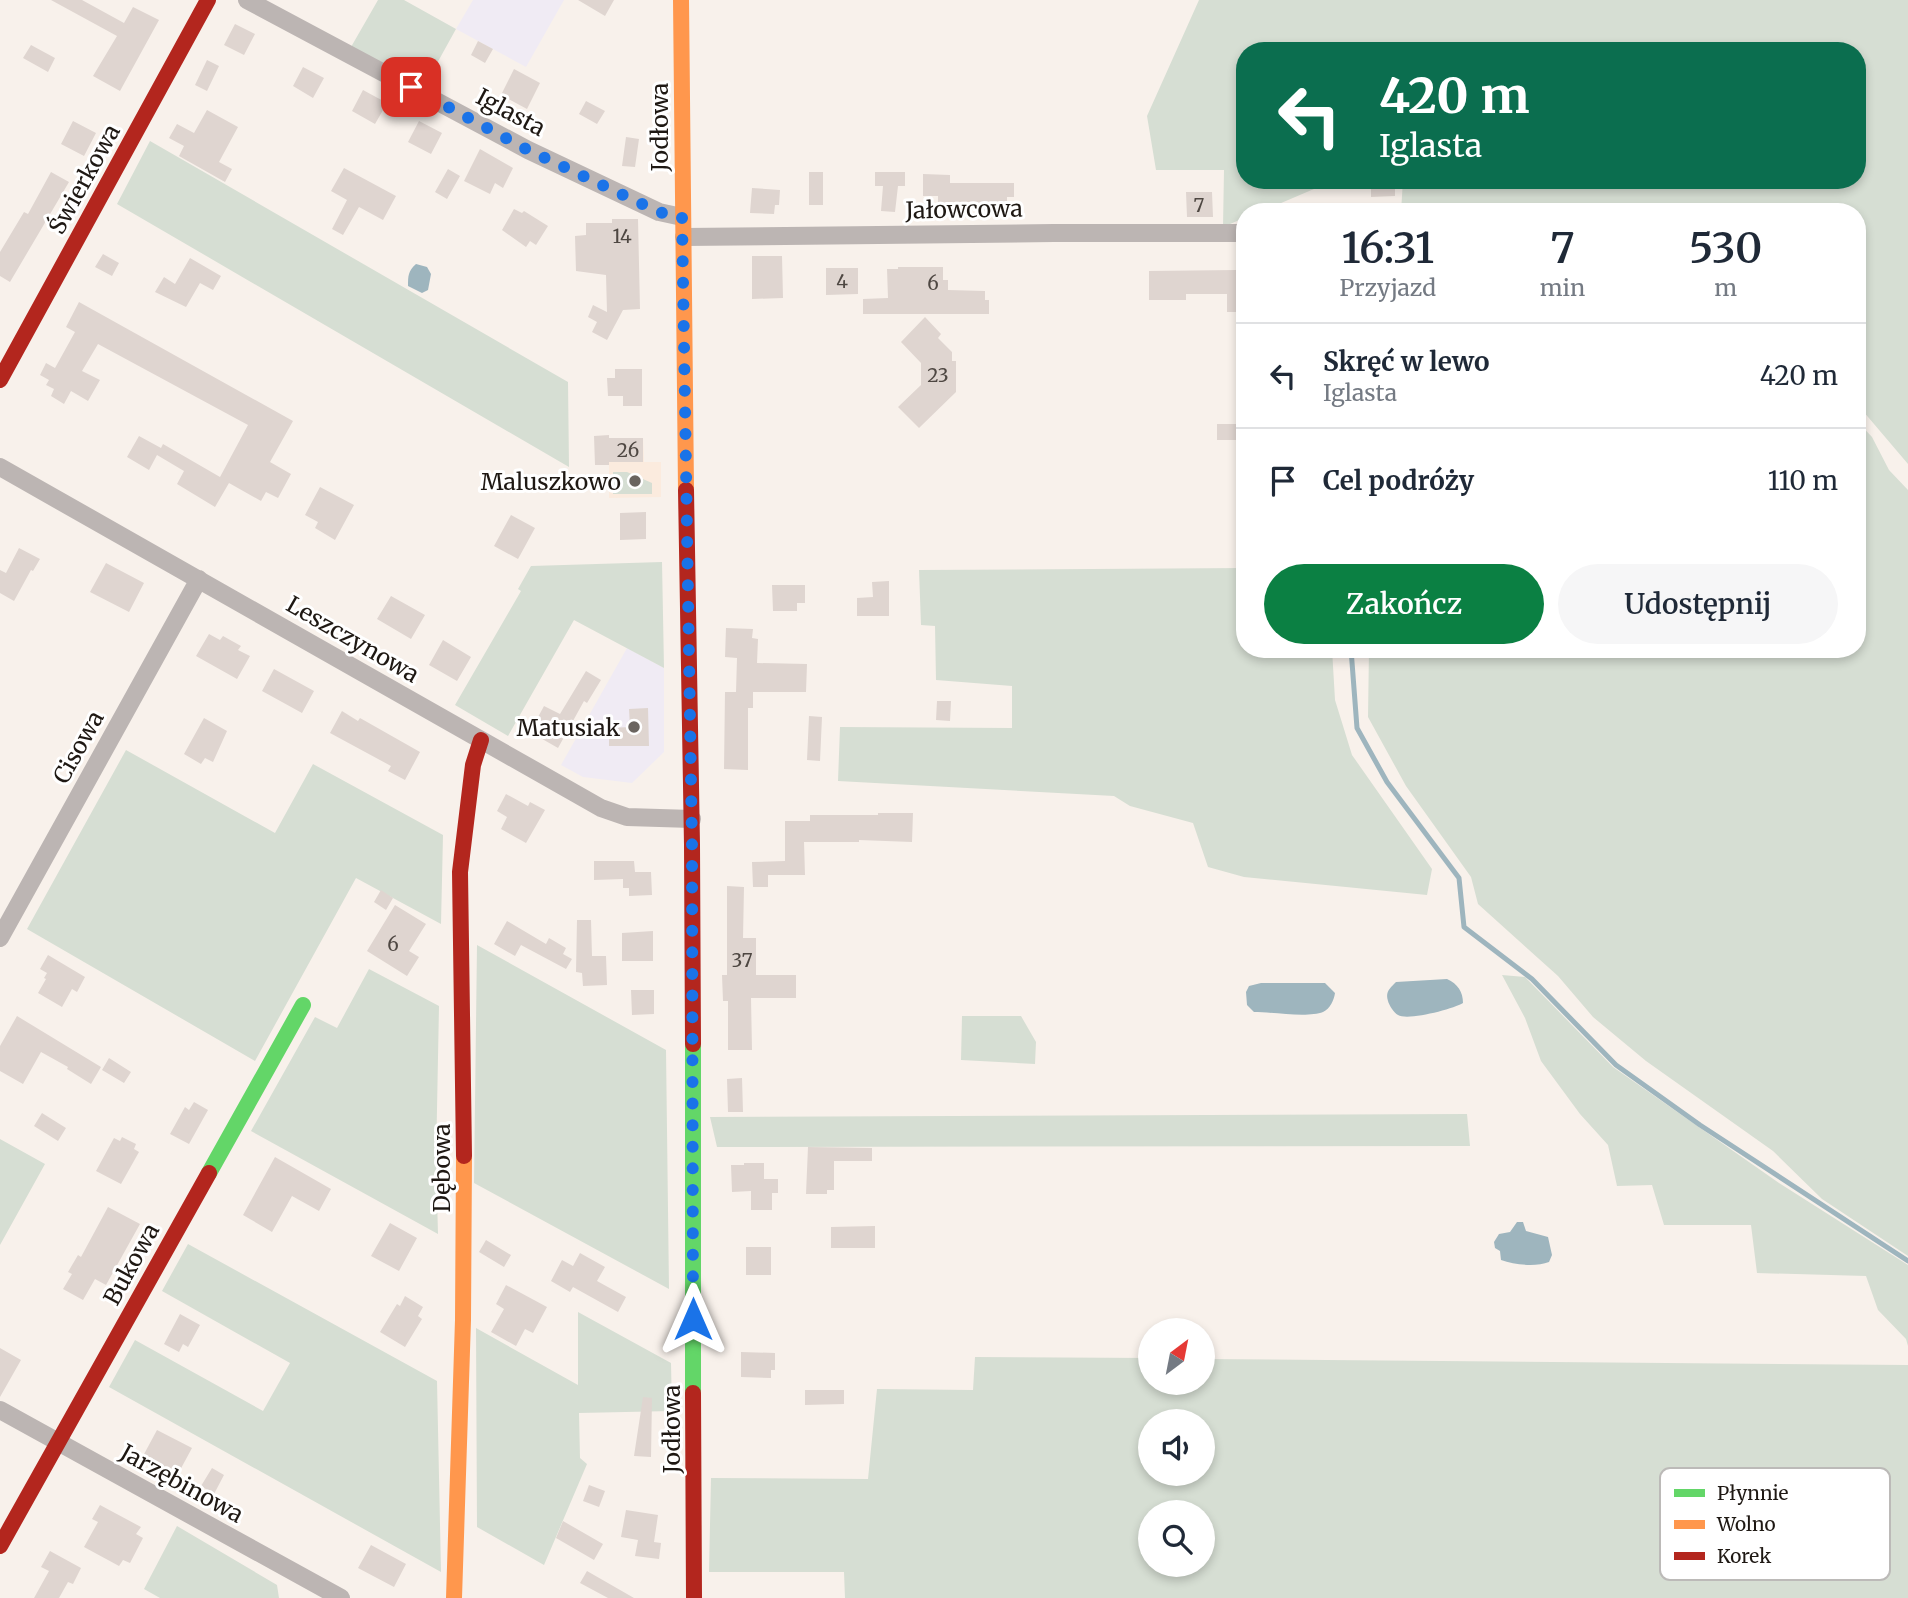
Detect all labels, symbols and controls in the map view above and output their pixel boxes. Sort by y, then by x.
pin [381,57,441,117]
text: 420 m [1379,65,1530,126]
icon: arrive [392,68,430,106]
icon: left [1264,70,1355,161]
street label: Iglasta [471,82,551,142]
street label: Jodłowa [645,83,674,172]
street label: Świerkowa [42,119,126,239]
text: Iglasta [1379,126,1482,166]
street label: Jałowcowa [904,193,1023,225]
house number: 7 [1194,193,1205,217]
text: 16:31 [1342,222,1434,274]
text: 7 [1550,222,1575,274]
text: 530 [1689,222,1762,274]
house number: 14 [612,224,632,248]
house number: 4 [836,269,848,293]
house number: 6 [927,271,939,295]
text: Przyjazd [1340,273,1436,302]
text: min [1540,273,1585,302]
text: m [1714,273,1737,302]
text: Skręć w lewo [1323,345,1490,378]
icon: left [1264,357,1302,395]
text: 420 m [1760,359,1838,392]
house number: 23 [927,363,949,387]
text: Iglasta [1323,378,1397,407]
house number: 26 [617,438,639,462]
icon: arrive [1264,462,1302,500]
text: Cel podróży [1323,464,1474,497]
text: 110 m [1768,464,1838,497]
place label: Maluszkowo [481,467,621,496]
marker: Maluszkowo [627,473,643,489]
button: Zakończ [1264,564,1544,644]
button: Udostępnij [1558,564,1838,644]
street label: Leszczynowa [282,589,424,689]
street label: Cisowa [46,706,110,788]
place label: Matusiak [516,713,620,742]
marker: Matusiak [626,719,642,735]
house number: 6 [387,932,399,956]
house number: 37 [731,948,753,972]
street label: Dębowa [427,1123,456,1213]
street label: Bukowa [97,1218,165,1310]
position arrow [656,1282,730,1356]
north arrow [1138,1318,1214,1395]
map controls [1138,1318,1215,1577]
street label: Jodłowa [657,1385,686,1474]
button: sound [1138,1409,1215,1486]
street label: Jarzębinowa [114,1437,249,1529]
legend [1660,1468,1890,1580]
text: Płynnie [1717,1481,1789,1505]
button: search [1138,1500,1215,1577]
text: Wolno [1716,1512,1776,1536]
text: Korek [1717,1544,1771,1568]

